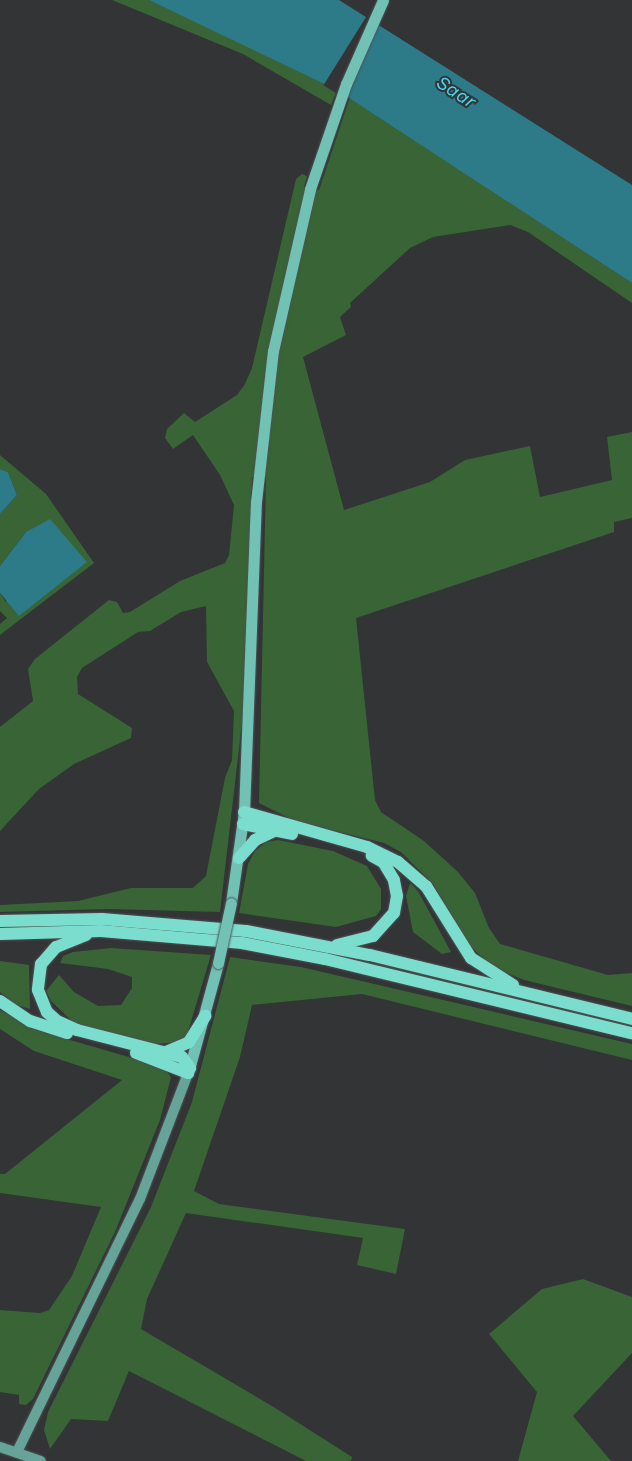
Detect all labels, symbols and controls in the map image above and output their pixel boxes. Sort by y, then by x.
water label: Saar [432,71,480,113]

